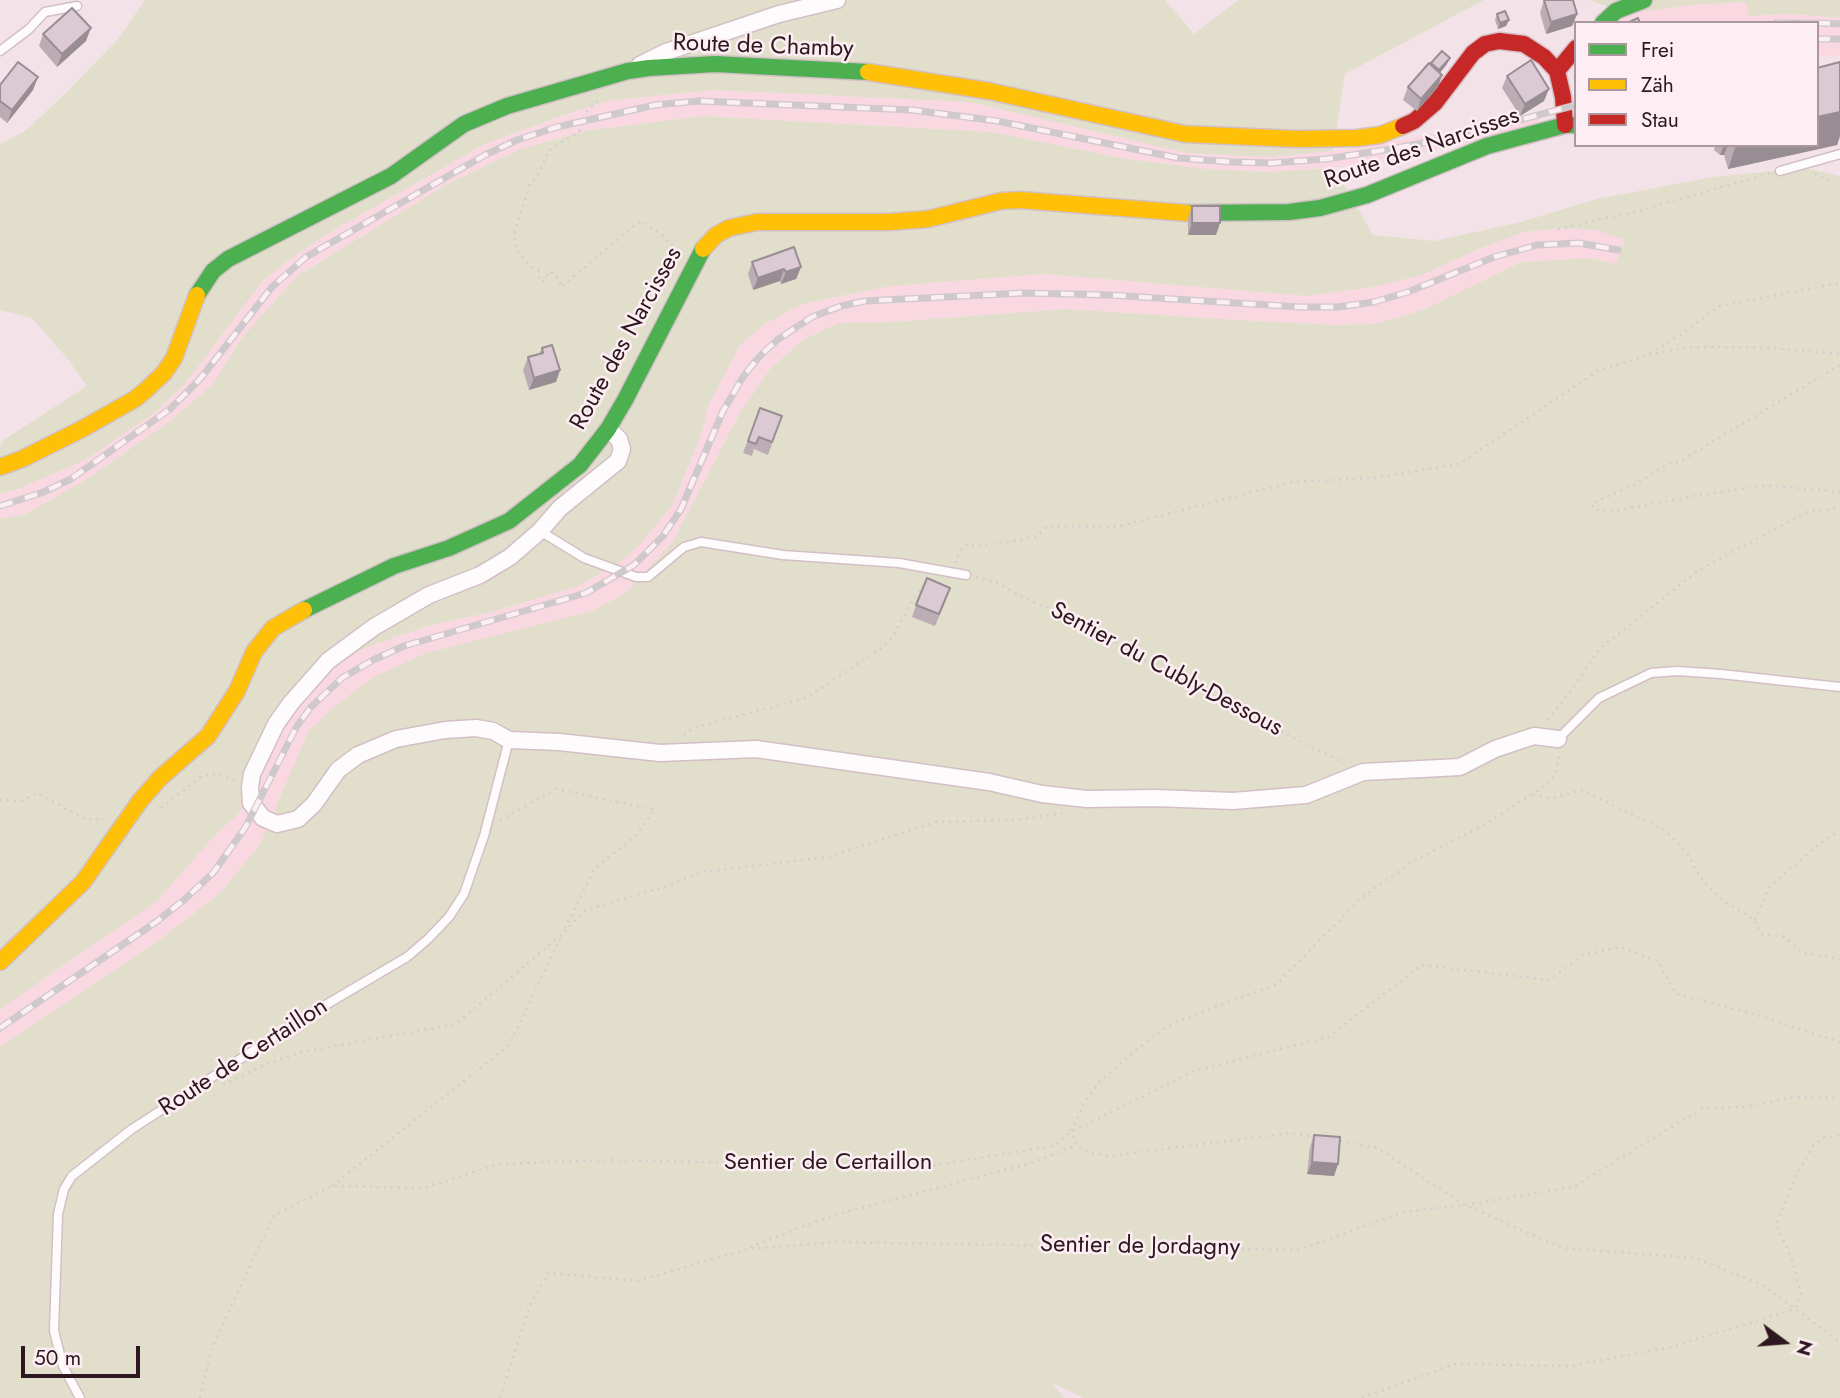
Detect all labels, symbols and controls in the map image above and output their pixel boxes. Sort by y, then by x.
legend [1574,21,1819,147]
street label: Route de Chamby [672,29,854,65]
text: Frei [1641,35,1674,65]
text: Zäh [1641,70,1674,100]
street label: Route des Narcisses [1321,102,1523,196]
text: Stau [1641,105,1679,135]
street label: Route des Narcisses [565,243,689,435]
street label: Sentier du Cubly-Dessous [1045,597,1287,743]
street label: Route de Certaillon [154,993,334,1123]
street label: Sentier de Certaillon [724,1149,932,1177]
street label: Sentier de Jordagny [1040,1231,1240,1263]
north arrow [1749,1307,1819,1377]
scale bar [24,1332,144,1376]
text: N [1790,1337,1820,1359]
text: 50 m [34,1343,81,1373]

